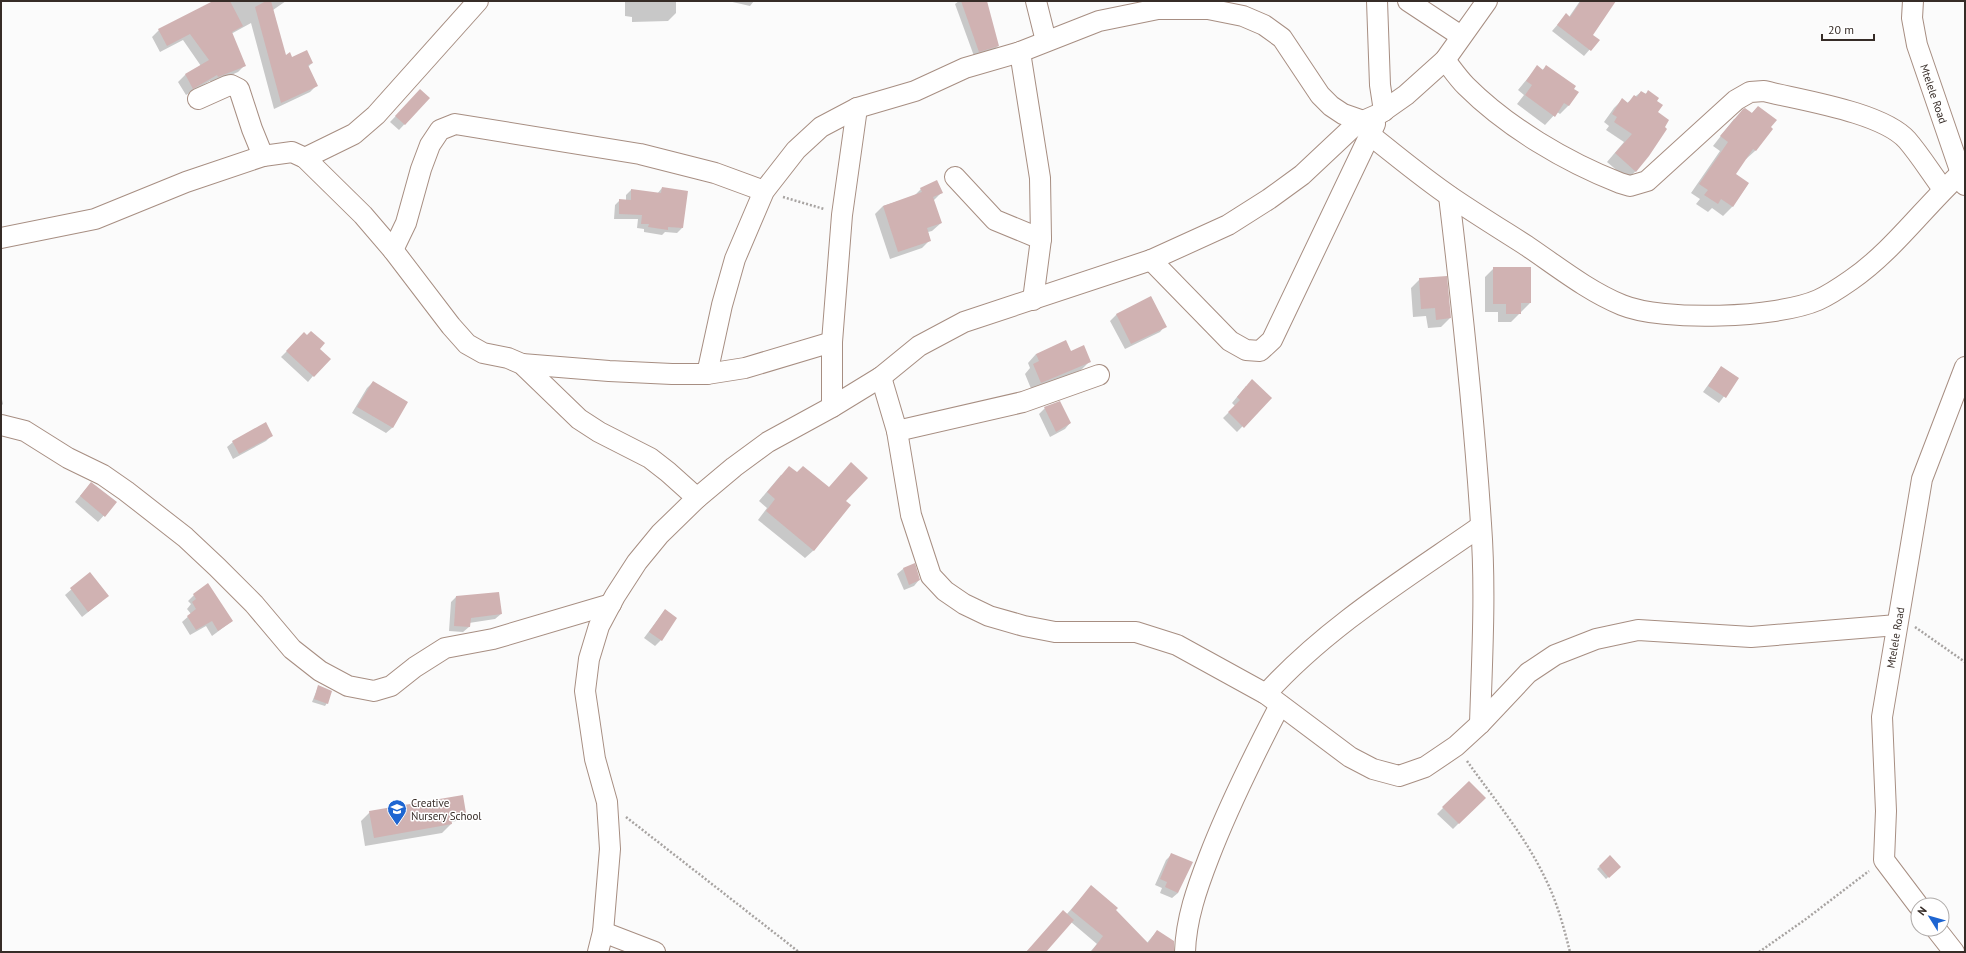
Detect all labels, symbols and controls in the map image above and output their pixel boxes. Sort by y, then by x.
scale bar [1822,16,1874,42]
text: 20 m [1828,22,1854,37]
street label: Mtelele Road [1917,62,1950,125]
street label: Mtelele Road [1883,606,1907,669]
place label: Creative Nursery School [411,796,482,823]
school or university icon: Creative Nursery School [386,798,408,826]
north arrow [1910,897,1950,937]
text: N [1914,904,1930,918]

